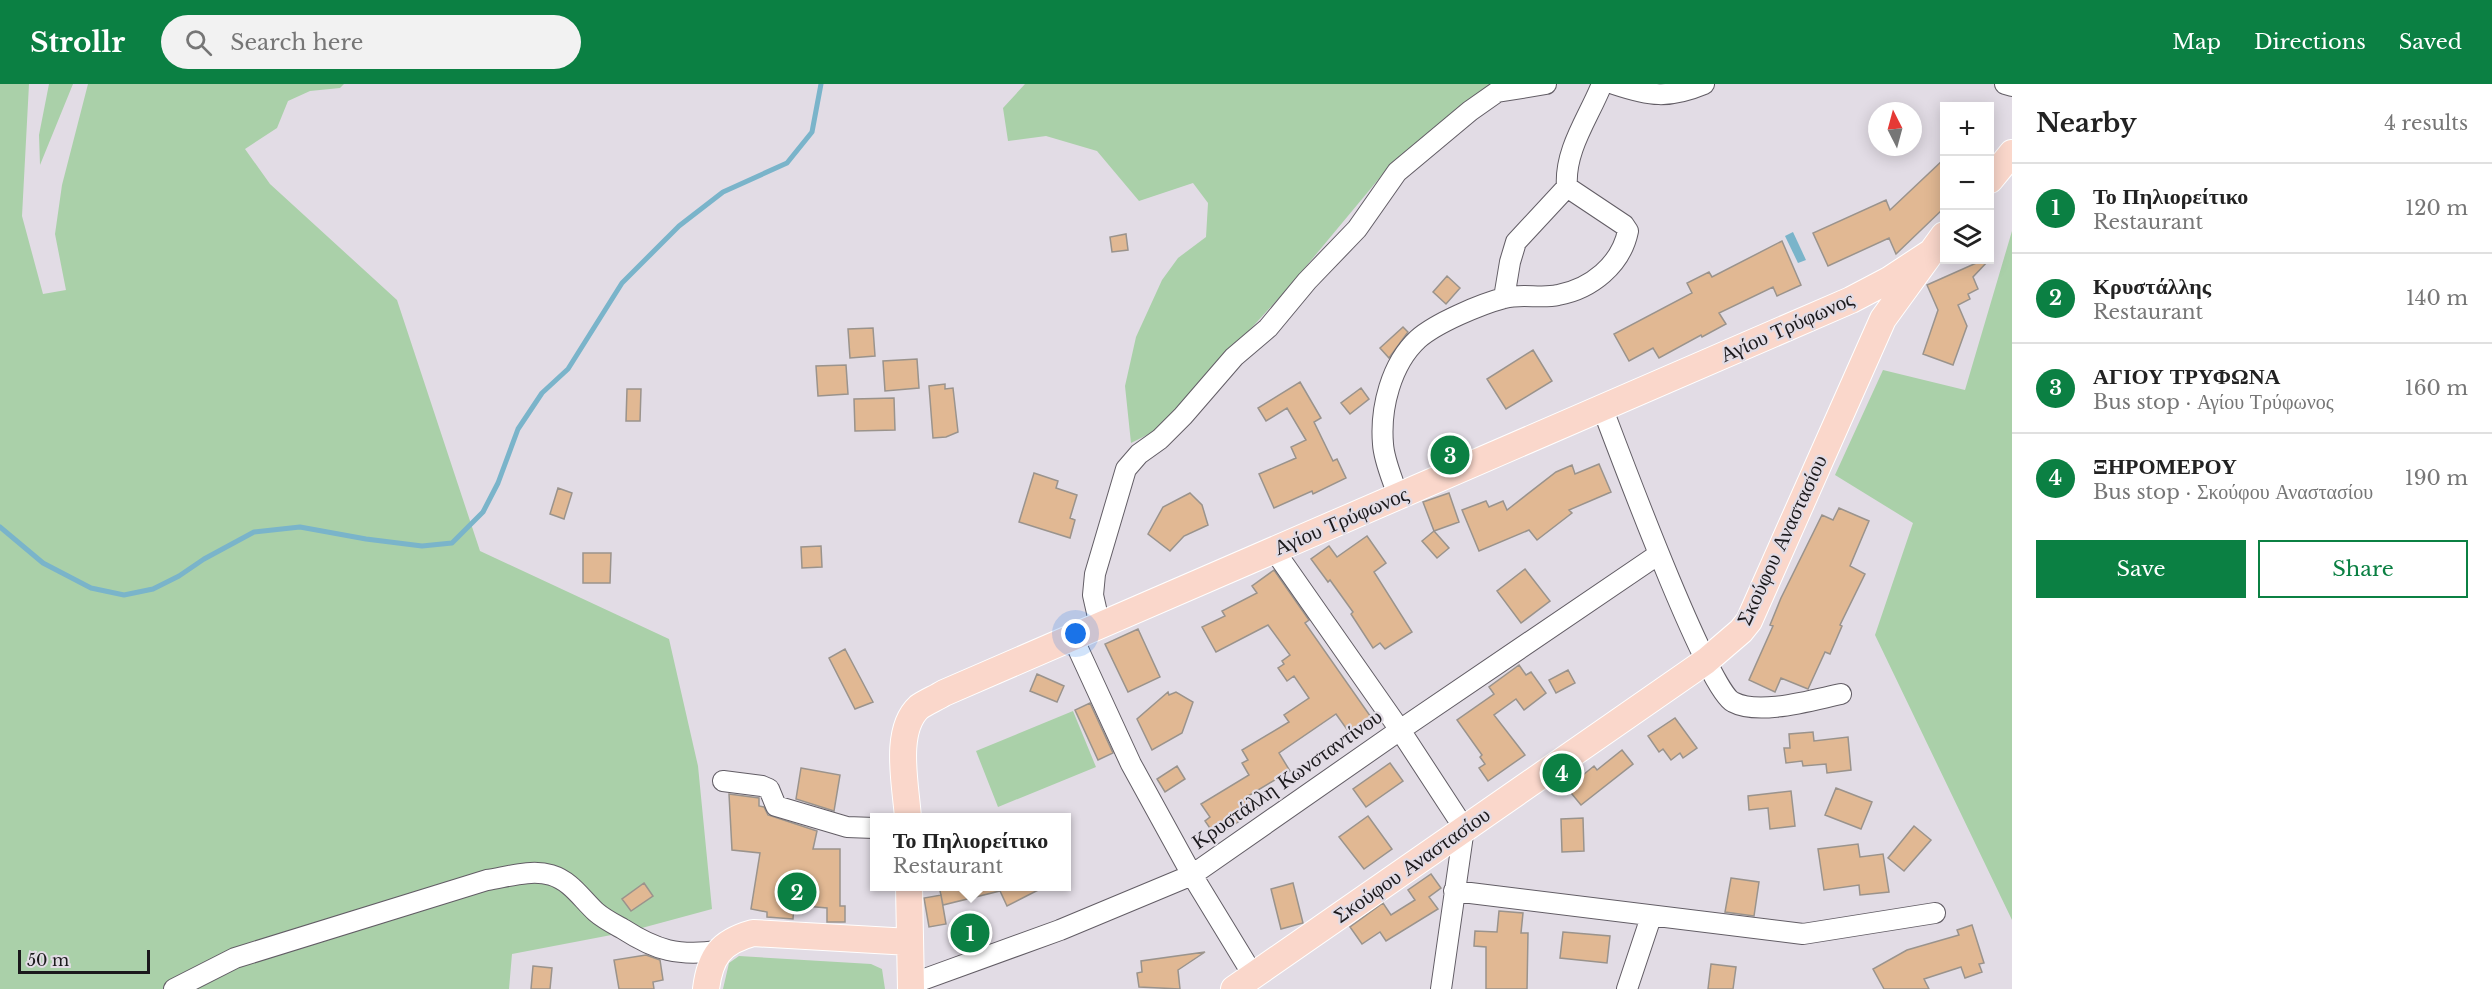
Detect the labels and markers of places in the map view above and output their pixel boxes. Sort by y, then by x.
pin: 3 [1430,432,1470,478]
pin: 4 [1542,750,1582,796]
pin: 2 [778,870,816,914]
pin: 1 [950,910,990,956]

